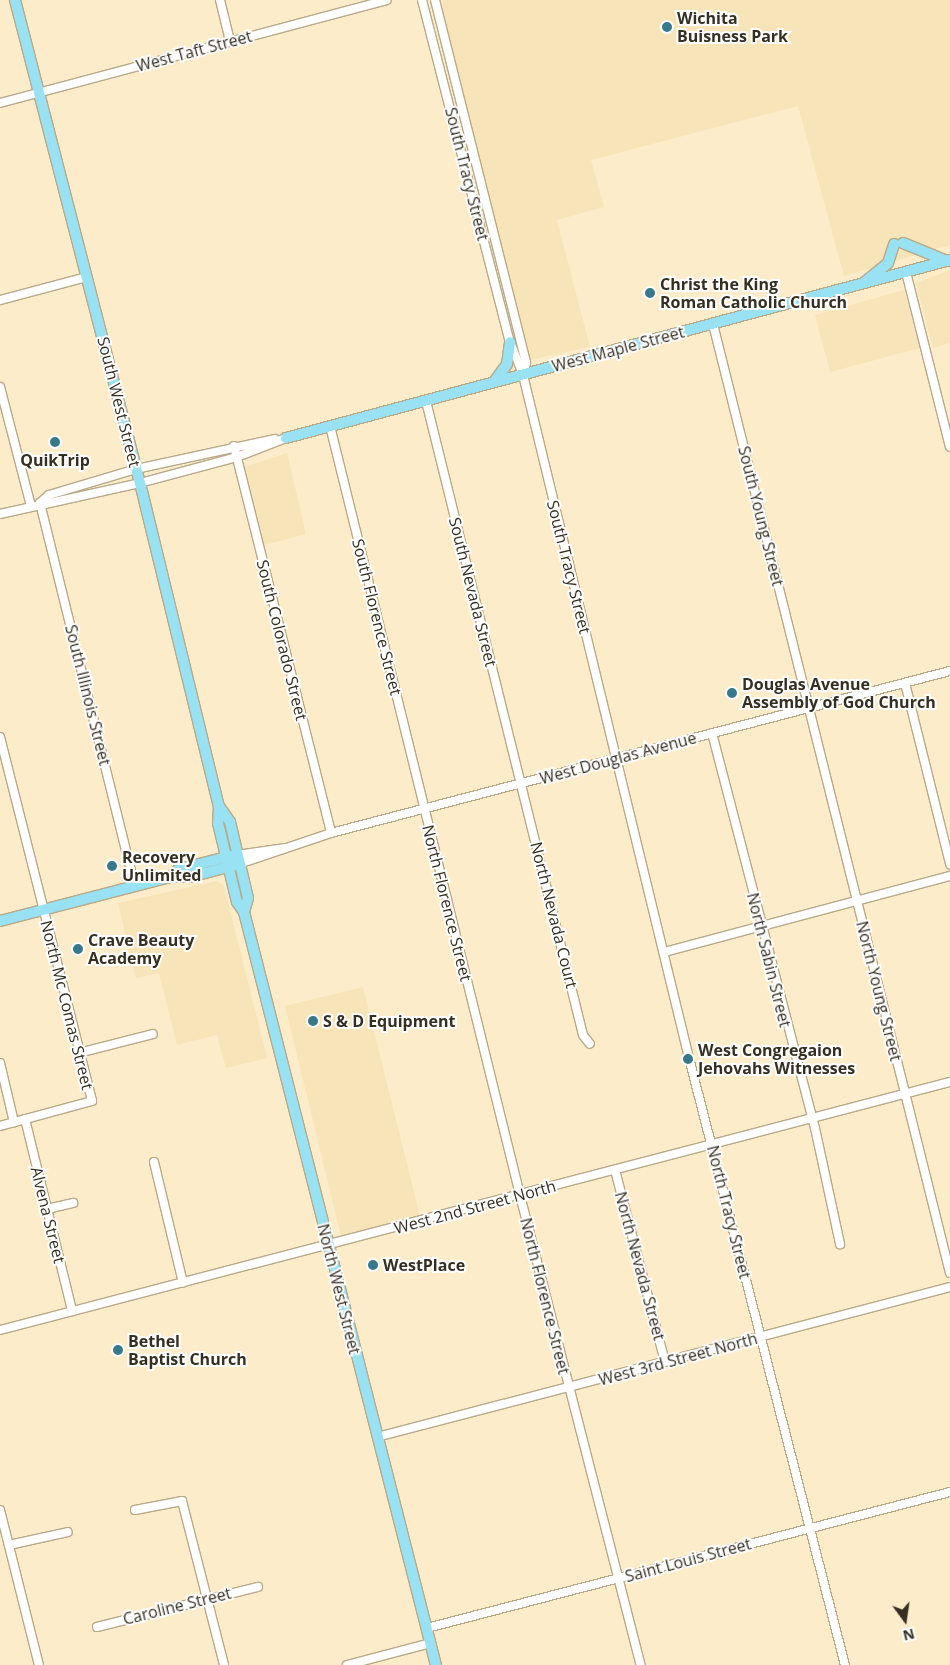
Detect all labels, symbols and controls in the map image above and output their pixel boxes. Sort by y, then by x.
place label: Wichita Buisness Park [677,8,788,46]
marker: Wichita Buisness Park [661,21,673,33]
street label: West Taft Street [134,26,254,76]
street label: South Tracy Street [441,105,493,243]
place label: Christ the King Roman Catholic Church [660,274,847,312]
marker: Christ the King Roman Catholic Church [644,287,656,299]
street label: West Maple Street [550,322,686,376]
street label: South West Street [93,335,145,469]
marker: QuikTrip [49,436,61,448]
street label: South Young Street [734,444,788,588]
place label: QuikTrip [20,450,90,470]
street label: South Tracy Street [543,498,595,636]
street label: South Nevada Street [445,515,501,669]
street label: South Florence Street [348,537,406,697]
street label: South Colorado Street [253,558,311,722]
street label: South Illinois Street [61,623,115,767]
place label: Douglas Avenue Assembly of God Church [742,674,936,712]
marker: Douglas Avenue Assembly of God Church [726,687,738,699]
street label: West Douglas Avenue [538,728,698,788]
street label: North Florence Street [418,823,476,983]
street label: North Nevada Court [526,840,582,990]
place label: Recovery Unlimited [122,847,201,885]
marker: Recovery Unlimited [106,860,118,872]
street label: North Sabin Street [743,891,795,1029]
street label: North Mc Comas Street [37,918,97,1092]
street label: North Young Street [852,919,906,1063]
place label: Crave Beauty Academy [88,930,194,968]
marker: Crave Beauty Academy [72,943,84,955]
place label: S & D Equipment [323,1011,455,1031]
marker: S & D Equipment [307,1015,319,1027]
place label: West Congregaion Jehovahs Witnesses [698,1040,855,1078]
marker: West Congregaion Jehovahs Witnesses [682,1053,694,1065]
street label: North Tracy Street [703,1143,755,1281]
street label: Alvena Street [27,1165,69,1265]
street label: West 2nd Street North [392,1176,558,1238]
street label: North Nevada Street [611,1189,669,1343]
street label: North Florence Street [516,1216,574,1376]
street label: North West Street [313,1222,365,1356]
place label: WestPlace [383,1255,465,1275]
marker: WestPlace [367,1259,379,1271]
street label: West 3rd Street North [597,1329,759,1389]
place label: Bethel Baptist Church [128,1331,247,1369]
marker: Bethel Baptist Church [112,1344,124,1356]
street label: Saint Louis Street [623,1534,753,1586]
street label: Caroline Street [121,1583,233,1629]
north arrow [880,1595,930,1645]
text: N [901,1624,917,1646]

